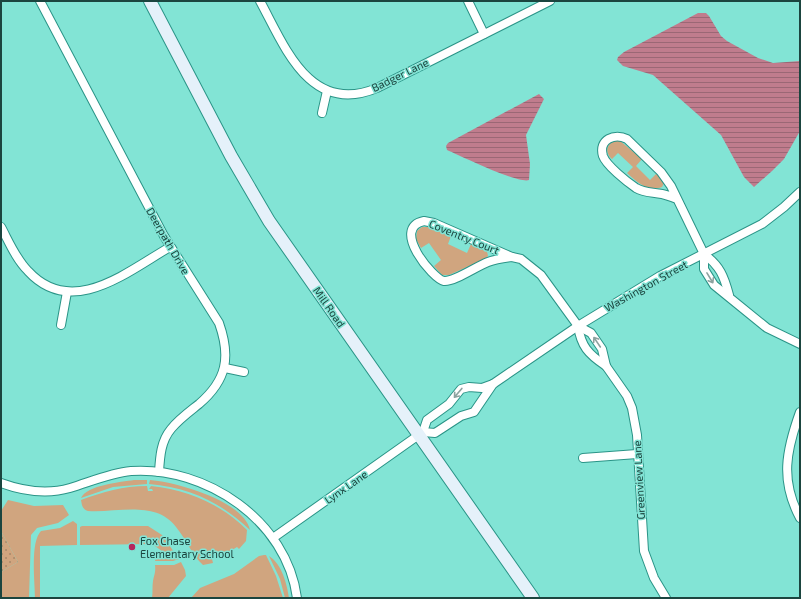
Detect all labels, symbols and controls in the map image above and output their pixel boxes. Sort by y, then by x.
street label: Badger Lane [369,55,430,94]
street label: Deerpath Drive [144,205,193,277]
street label: Coventry Court [427,217,501,257]
street label: Washington Street [602,257,690,314]
one-way arrow [707,272,715,284]
street label: Mill Road [311,284,348,329]
one-way arrow [593,337,601,348]
one-way arrow [453,388,462,399]
street label: Greenview Lane [630,440,647,520]
street label: Lynx Lane [322,467,370,506]
place label: Fox Chase Elementary School [140,534,234,560]
marker: Fox Chase Elementary School [127,542,137,552]

